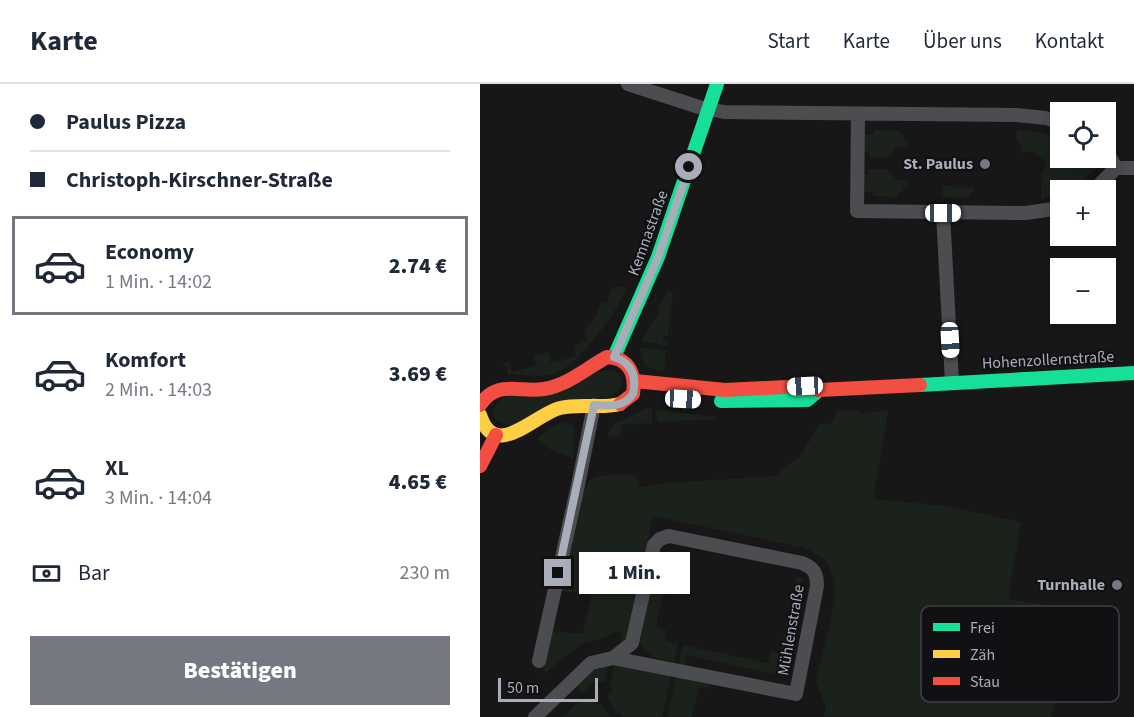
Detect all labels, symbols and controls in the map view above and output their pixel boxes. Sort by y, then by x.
text: Karte [30,21,98,61]
text: Start [767,26,810,56]
text: Karte [843,26,890,56]
text: Über uns [923,26,1002,56]
text: Kontakt [1035,26,1104,56]
map controls [1050,102,1116,324]
button: locate [1050,102,1116,168]
text: Paulus Pizza [66,106,186,138]
route start [675,153,702,180]
place label: St. Paulus [903,153,973,175]
marker: St. Paulus [978,157,992,171]
text: Christoph-Kirschner-Straße [66,164,333,196]
button: + [1050,180,1116,246]
street label: Kemnastraße [622,187,674,279]
car [925,204,961,222]
text: Economy [105,236,194,268]
icon: car [33,239,87,293]
text: 2.74 € [389,250,447,282]
button: − [1050,258,1116,324]
text: 1 Min. · 14:02 [105,268,212,296]
car [940,322,960,358]
text: Komfort [105,344,186,376]
street label: Hohenzollernstraße [981,346,1115,374]
icon: car [33,347,87,401]
text: 3.69 € [389,358,447,390]
text: 2 Min. · 14:03 [105,376,212,404]
car [787,376,823,396]
car [665,389,701,409]
text: XL [105,452,129,484]
icon: car [33,455,87,509]
text: 4.65 € [389,466,447,498]
text: 3 Min. · 14:04 [105,484,212,512]
callout: 1 Min. [579,552,690,594]
icon: cash [30,557,63,590]
text: Bar [78,557,110,589]
text: 230 m [400,559,450,587]
route end [544,559,571,586]
text: 1 Min. [608,559,661,587]
place label: Turnhalle [1037,574,1105,596]
marker: Turnhalle [1110,578,1124,592]
street label: Mühlenstraße [772,583,810,677]
legend [921,606,1119,702]
text: Frei [970,617,995,639]
button: Bestätigen [30,636,450,705]
text: Zäh [970,644,995,666]
text: Stau [970,671,1000,693]
scale bar [498,675,598,702]
text: 50 m [507,677,539,699]

